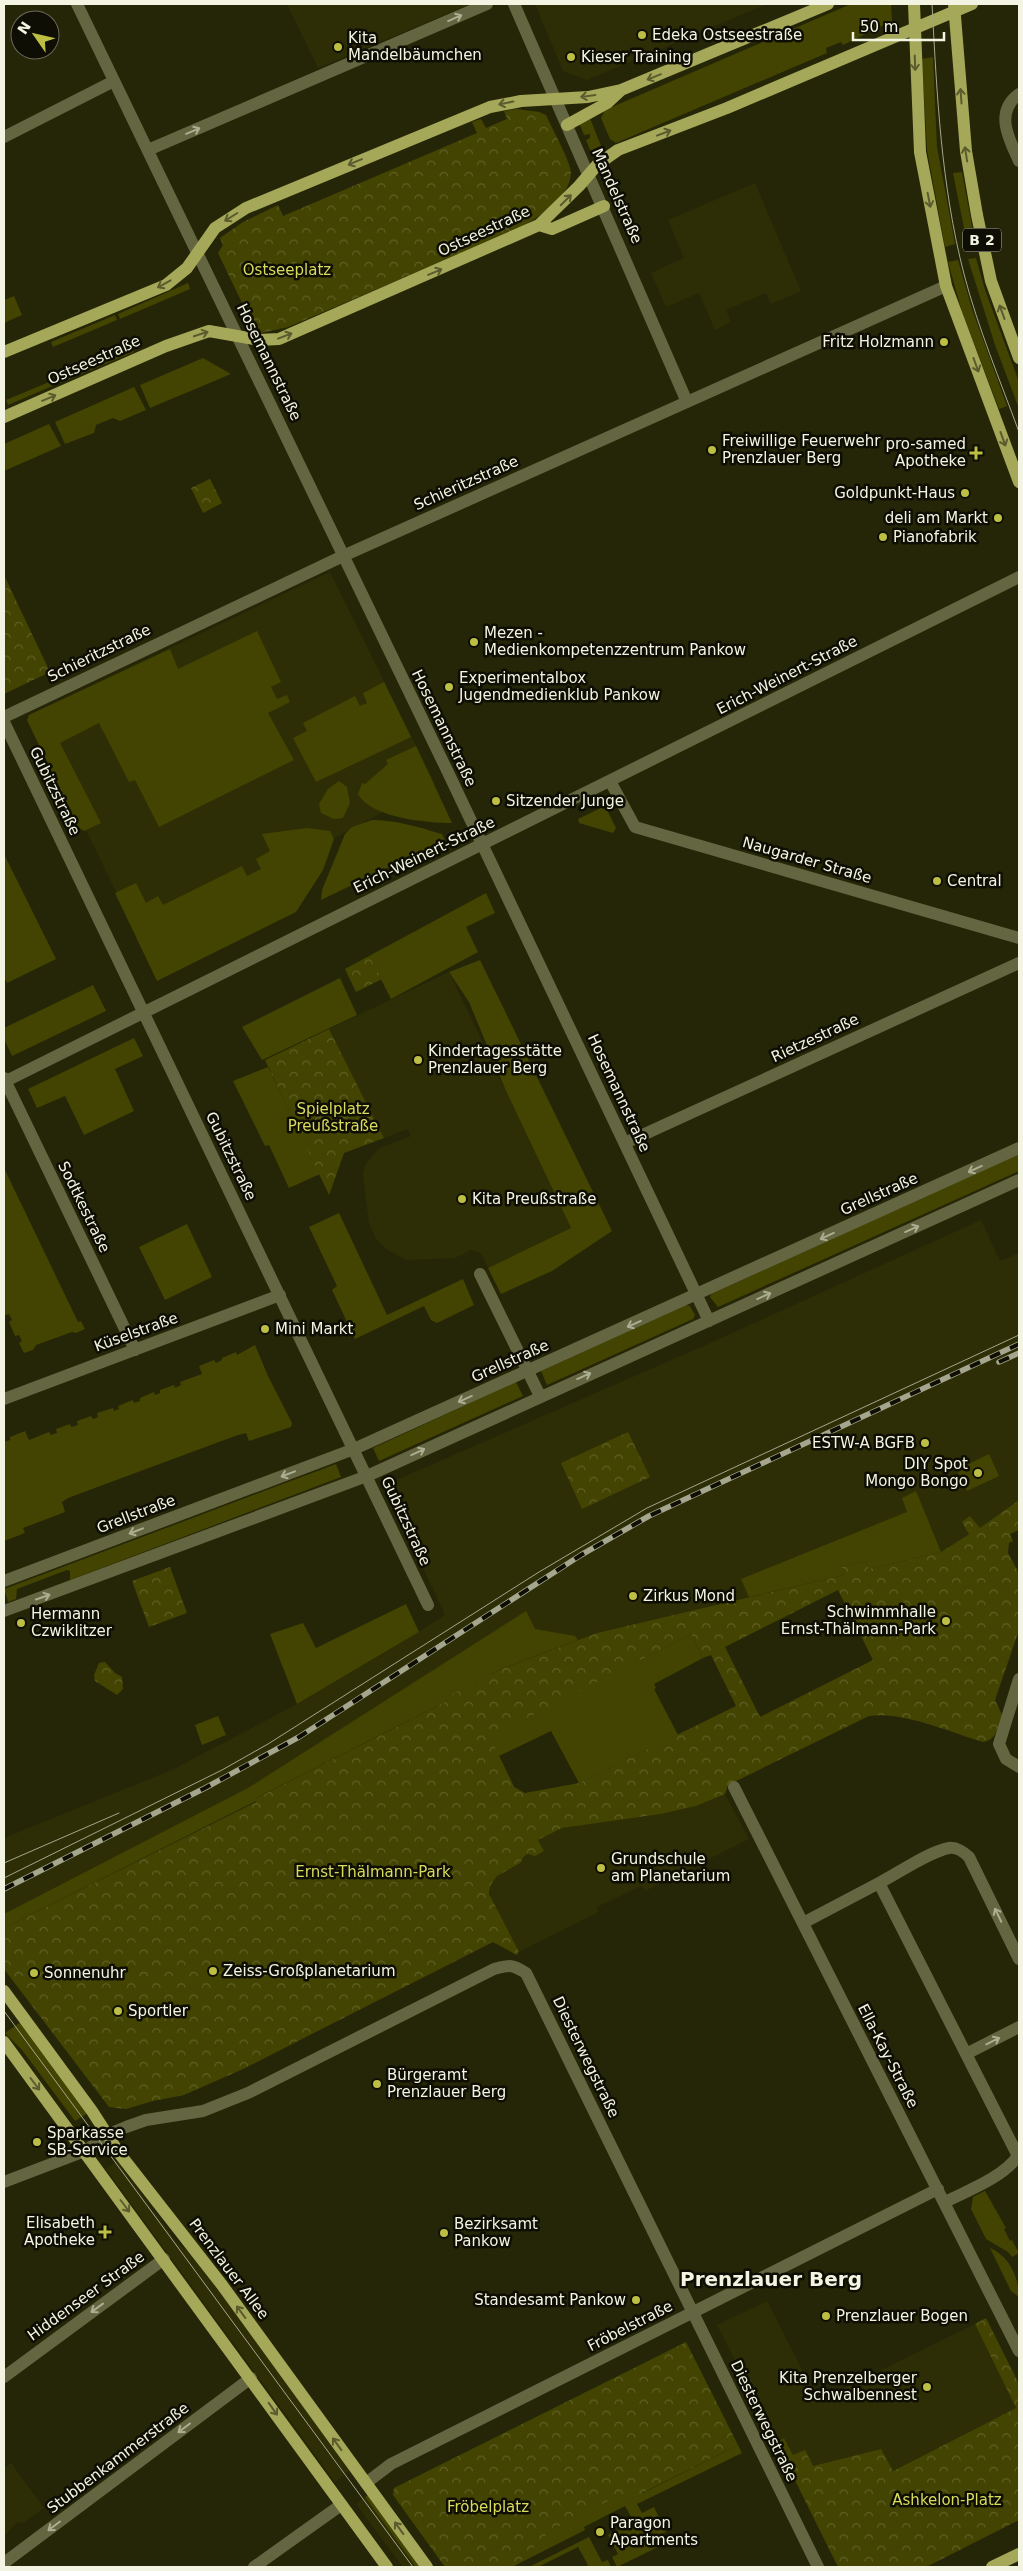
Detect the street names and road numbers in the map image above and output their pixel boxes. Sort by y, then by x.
street label: Mandelstraße [588,146,646,246]
street label: Ostseestraße [435,202,533,260]
road number: B 2 [963,228,1001,252]
street label: Hosemannstraße [233,301,305,423]
street label: Ostseestraße [45,332,143,388]
street label: Schieritzstraße [411,452,521,514]
street label: Schieritzstraße [44,620,154,686]
street label: Erich-Weinert-Straße [714,632,860,718]
street label: Hosemannstraße [408,667,480,789]
street label: Gubitzstraße [26,744,84,838]
street label: Erich-Weinert-Straße [350,813,498,897]
street label: Naugarder Straße [740,833,874,887]
street label: Rietzestraße [768,1010,862,1066]
street label: Hosemannstraße [584,1031,654,1155]
street label: Gubitzstraße [202,1109,260,1203]
street label: Sodtkestraße [54,1158,114,1256]
street label: Grellstraße [838,1169,920,1219]
street label: Küselstraße [92,1309,180,1355]
street label: Grellstraße [469,1336,551,1386]
street label: Gubitzstraße [377,1474,435,1568]
street label: Grellstraße [94,1491,178,1537]
street label: Diesterwegstraße [549,1993,623,2121]
street label: Ella-Kay-Straße [854,2001,922,2111]
street label: Prenzlauer Allee [185,2215,273,2323]
street label: Hiddenseer Straße [24,2248,148,2344]
street label: Fröbelstraße [584,2297,676,2355]
street label: Diesterwegstraße [727,2357,801,2485]
street label: Stubbenkammerstraße [44,2399,192,2517]

